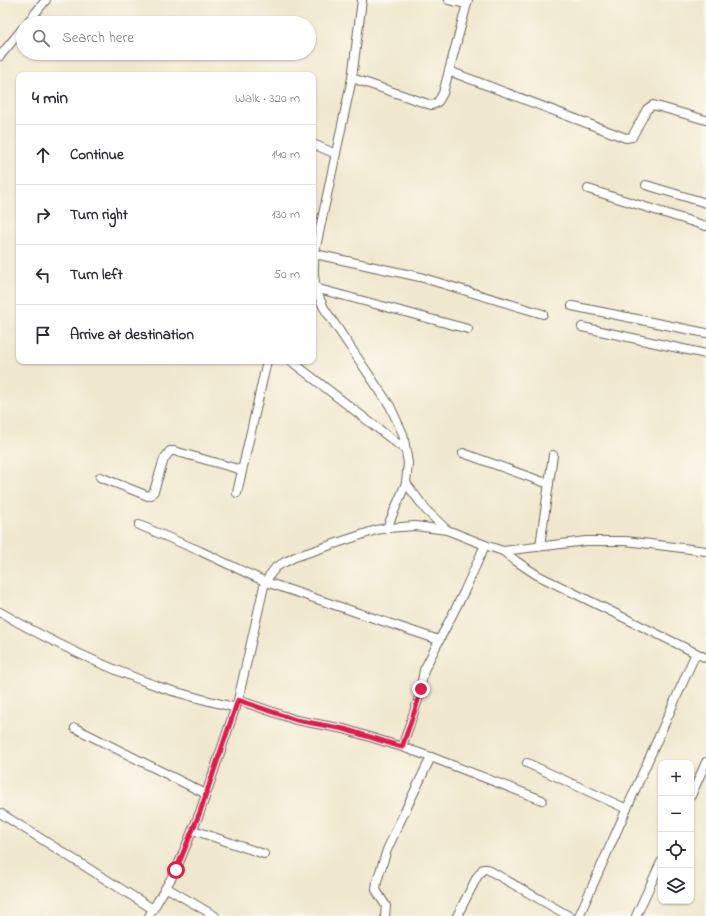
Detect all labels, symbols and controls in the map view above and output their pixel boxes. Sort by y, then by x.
search box [16,16,316,60]
icon: search [30,27,52,49]
text: Search here [62,27,134,49]
text: 4 min [32,86,68,111]
text: Walk · 320 m [235,89,300,108]
icon: ahead [32,144,54,166]
text: Continue [70,144,124,166]
text: 140 m [272,145,300,164]
icon: right [32,204,54,226]
text: Turn right [70,204,128,226]
text: 130 m [272,205,300,224]
icon: left [32,264,54,286]
text: Turn left [70,264,123,286]
text: 50 m [274,265,300,284]
icon: arrive [32,324,54,346]
text: Arrive at destination [70,324,194,346]
route end [412,680,430,698]
map controls [658,760,694,904]
button: + [658,760,694,796]
button: − [658,796,694,832]
button: locate [658,832,694,868]
route start [167,861,185,879]
button: layers [658,868,694,904]

